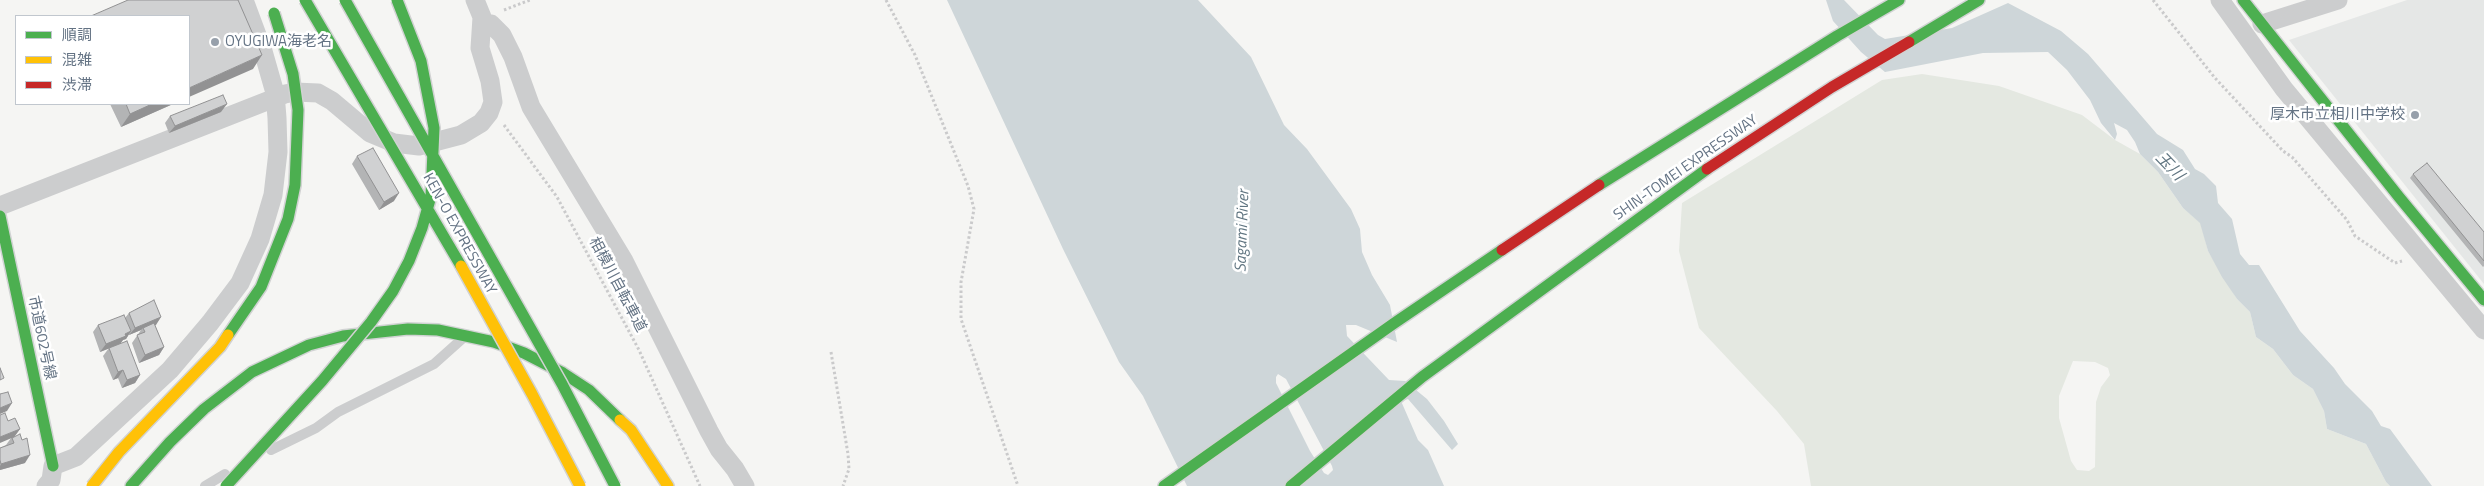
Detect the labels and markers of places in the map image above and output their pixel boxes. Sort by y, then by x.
place label: OYUGIWA海老名 [225,33,332,51]
marker: OYUGIWA海老名 [209,36,221,48]
place label: 厚木市立相川中学校 [2270,106,2405,124]
marker: 厚木市立相川中学校 [2409,109,2421,121]

